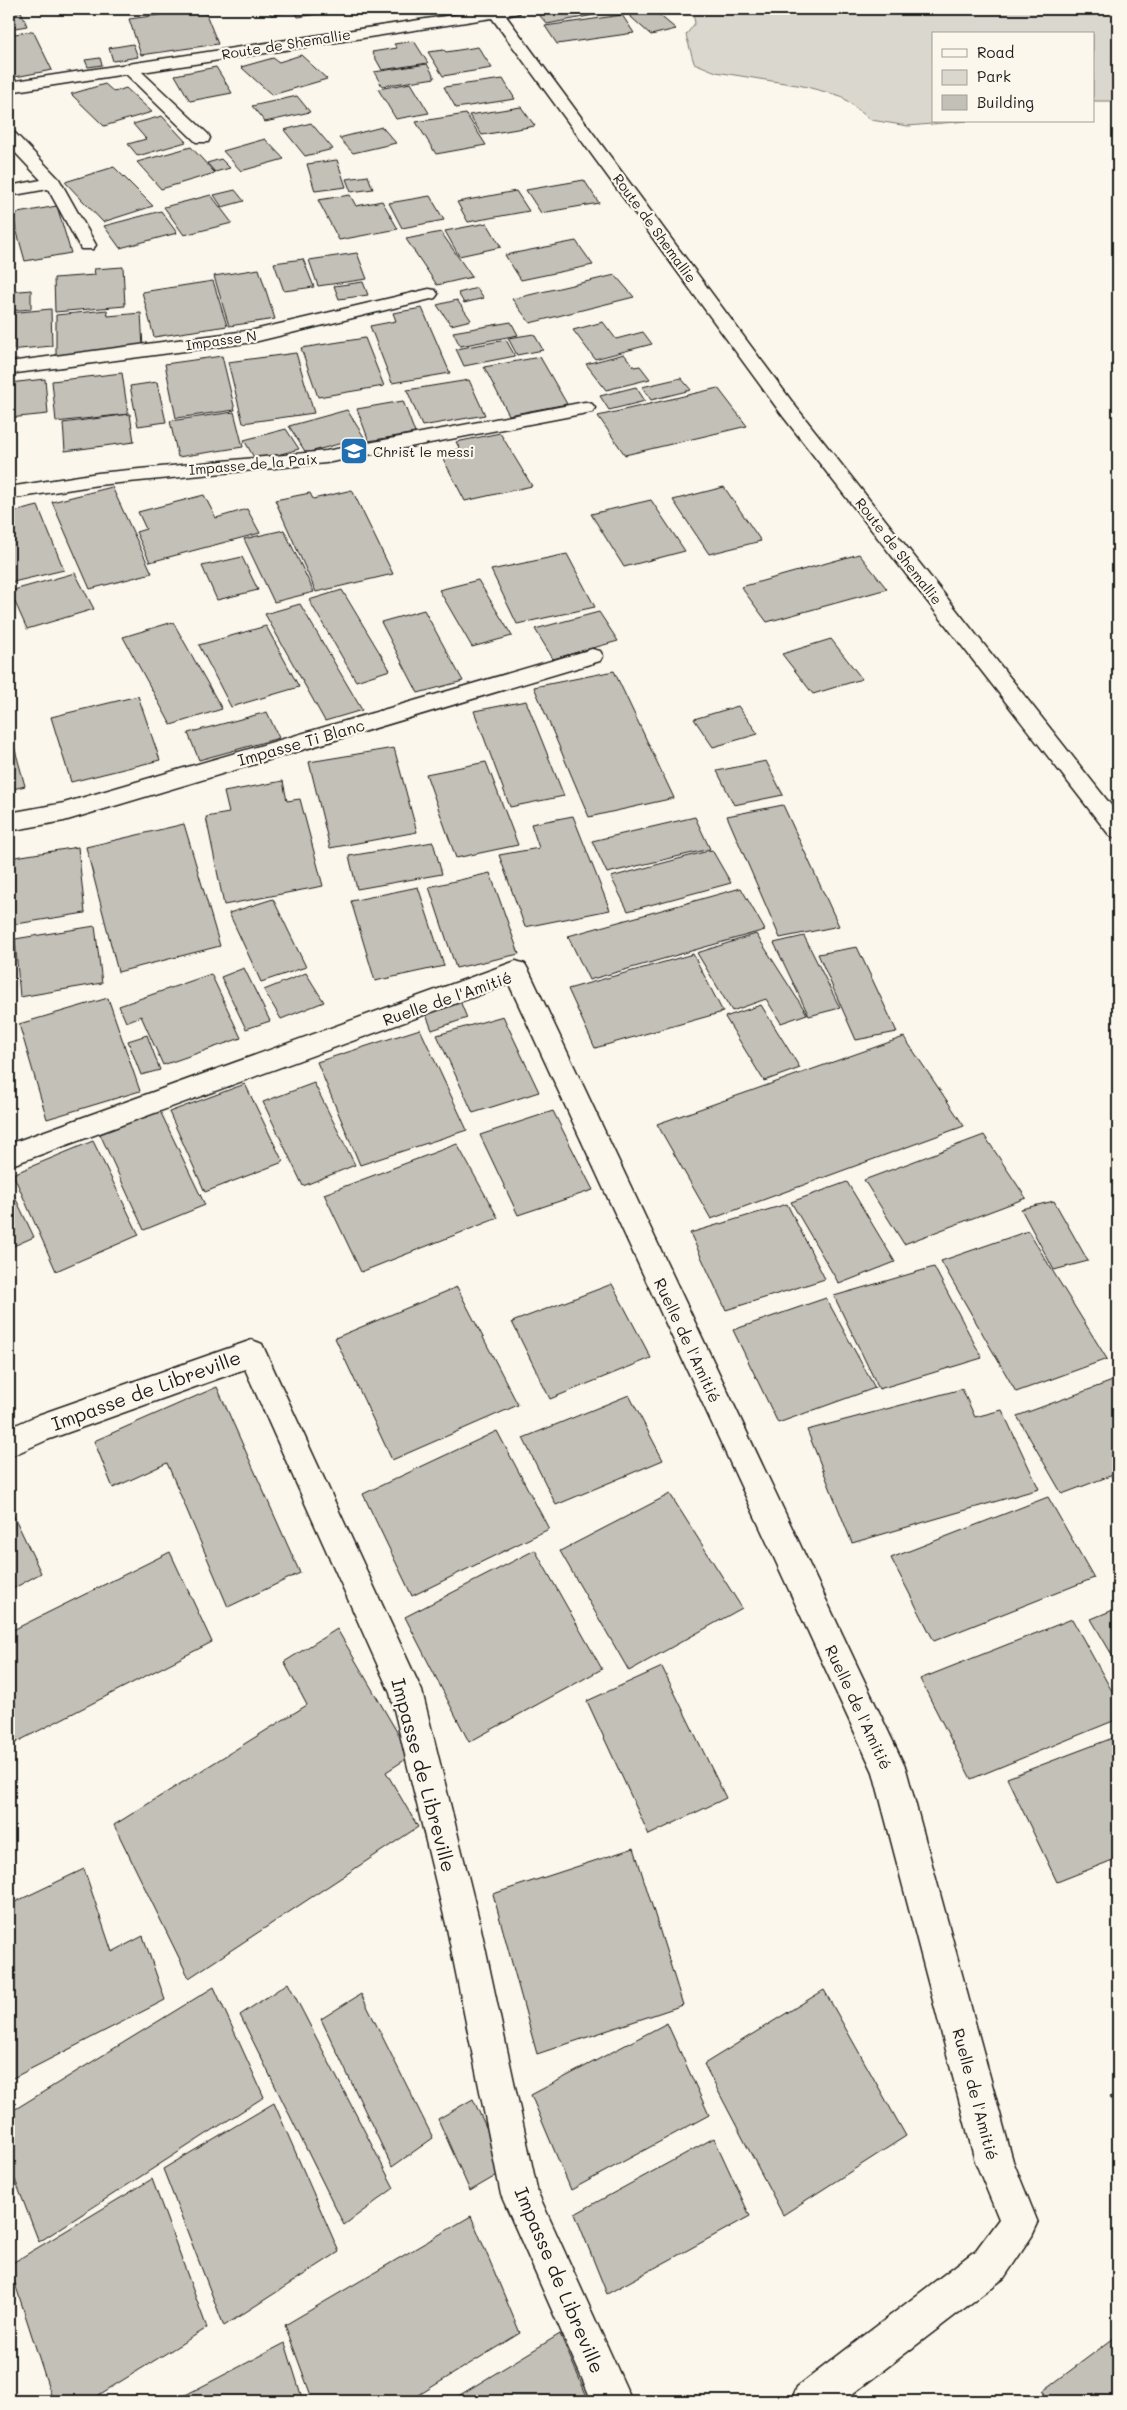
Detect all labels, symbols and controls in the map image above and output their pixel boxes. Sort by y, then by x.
street label: Route de Shemallie [220,24,352,64]
legend [932,32,1094,122]
text: Road [977,42,1014,62]
text: Park [977,66,1011,86]
text: Building [977,92,1034,112]
street label: Route de Shemallie [609,170,701,286]
street label: Impasse N [184,326,258,354]
school or university icon: Christ le messi [339,436,369,466]
place label: Christ le messi [373,442,474,461]
street label: Impasse de la Paix [188,449,318,479]
street label: Route de Shemallie [851,494,947,608]
street label: Impasse Ti Blanc [235,714,367,770]
street label: Ruelle de l'Amitié [380,966,514,1030]
street label: Ruelle de l'Amitié [650,1274,726,1406]
street label: Impasse de Libreville [48,1344,244,1436]
street label: Ruelle de l'Amitié [821,1641,897,1773]
street label: Impasse de Libreville [386,1675,462,1875]
street label: Ruelle de l'Amitié [948,2026,1004,2162]
street label: Impasse de Libreville [509,2183,611,2377]

